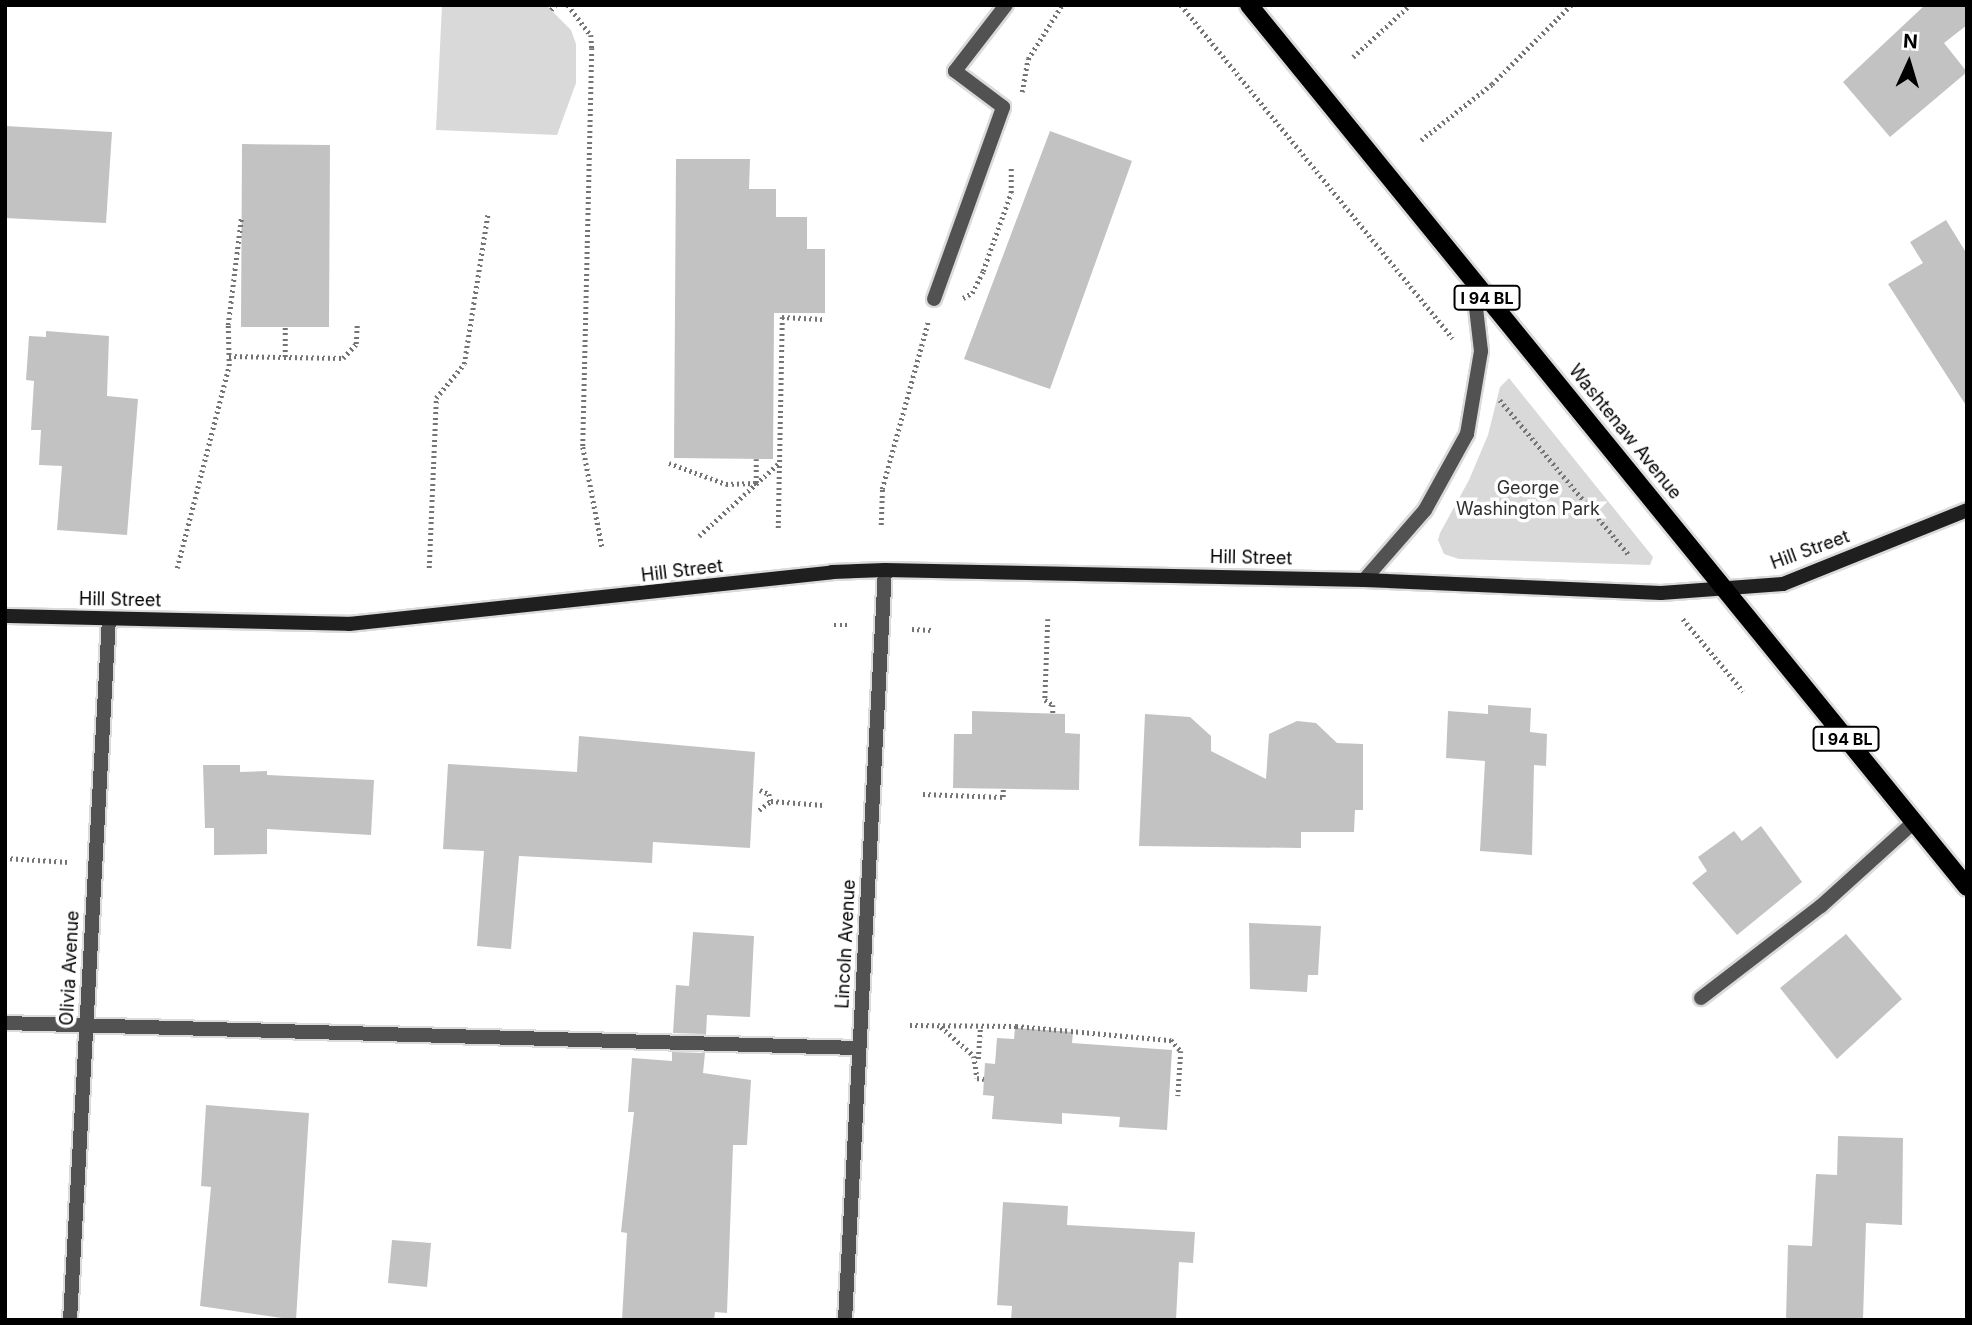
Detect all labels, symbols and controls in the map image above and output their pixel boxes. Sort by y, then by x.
north arrow [1874,28,1944,98]
text: N [1902,30,1919,54]
road number: I 94 BL [1452,286,1522,310]
street label: Washtenaw Avenue [1564,360,1686,504]
park label: George Washington Park [1456,478,1600,520]
street label: Hill Street [1768,526,1852,574]
street label: Hill Street [1210,546,1292,570]
street label: Hill Street [640,555,724,587]
street label: Hill Street [79,588,161,612]
road number: I 94 BL [1811,726,1881,752]
street label: Lincoln Avenue [832,879,860,1009]
street label: Olivia Avenue [56,910,84,1026]

